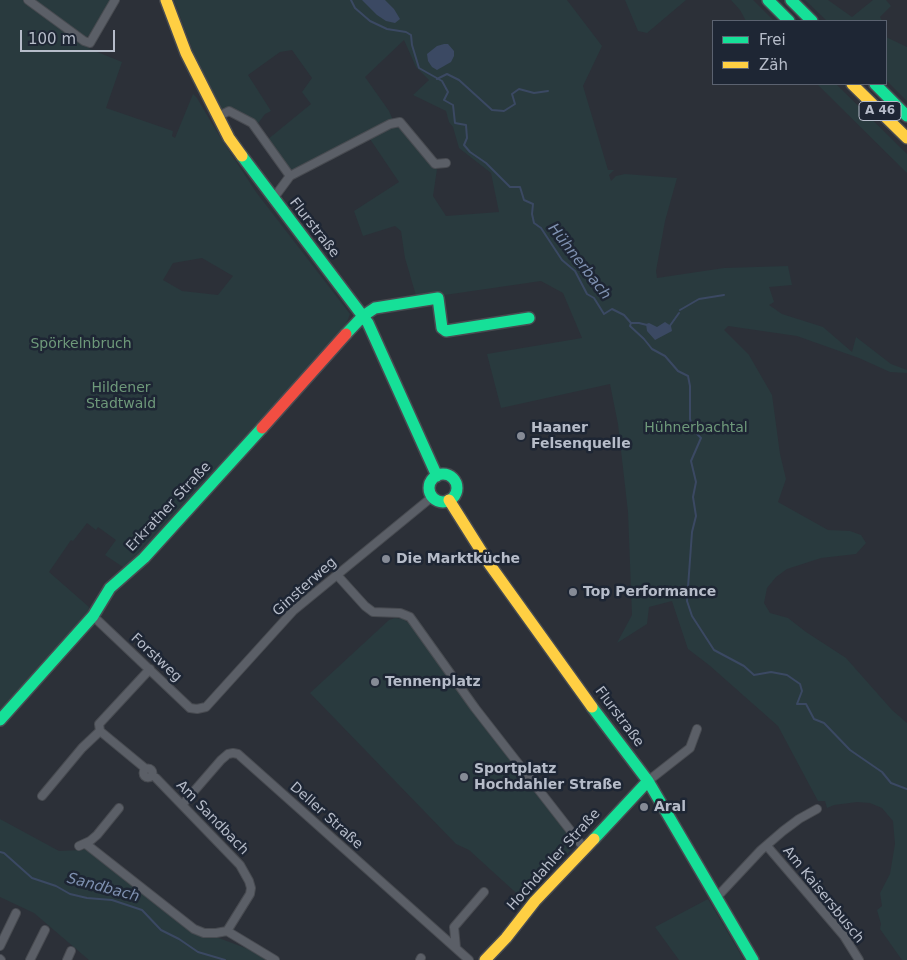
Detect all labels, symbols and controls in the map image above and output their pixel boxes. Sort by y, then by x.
scale bar [22,20,118,52]
legend [712,20,887,85]
text: 100 m [28,30,76,48]
text: Frei [759,31,786,49]
text: Zäh [759,56,788,74]
road number: A 46 [859,102,901,120]
street label: Flurstraße [285,195,343,261]
water label: Hühnerbach [544,220,614,304]
park label: Spörkelnbruch [30,336,132,352]
park label: Hildener Stadtwald [86,380,156,412]
place label: Haaner Felsenquelle [531,420,631,452]
park label: Hühnerbachtal [644,420,748,436]
marker: Haaner Felsenquelle [515,430,527,442]
street label: Erkrather Straße [123,459,215,555]
place label: Die Marktküche [396,551,520,567]
marker: Die Marktküche [380,553,392,565]
street label: Ginsterweg [270,554,340,620]
place label: Top Performance [583,584,716,600]
marker: Top Performance [567,586,579,598]
street label: Forstweg [127,630,185,686]
place label: Tennenplatz [385,674,481,690]
marker: Tennenplatz [369,676,381,688]
street label: Flurstraße [591,684,647,750]
place label: Sportplatz Hochdahler Straße [474,761,622,794]
marker: Sportplatz Hochdahler Straße [458,771,470,783]
street label: Am Sandbach [172,777,252,859]
street label: Deller Straße [286,779,366,853]
place label: Aral [654,799,686,815]
marker: Aral [638,801,650,813]
street label: Hochdahler Straße [504,806,604,914]
street label: Am Kaisersbusch [779,843,867,947]
water label: Sandbach [65,870,141,906]

